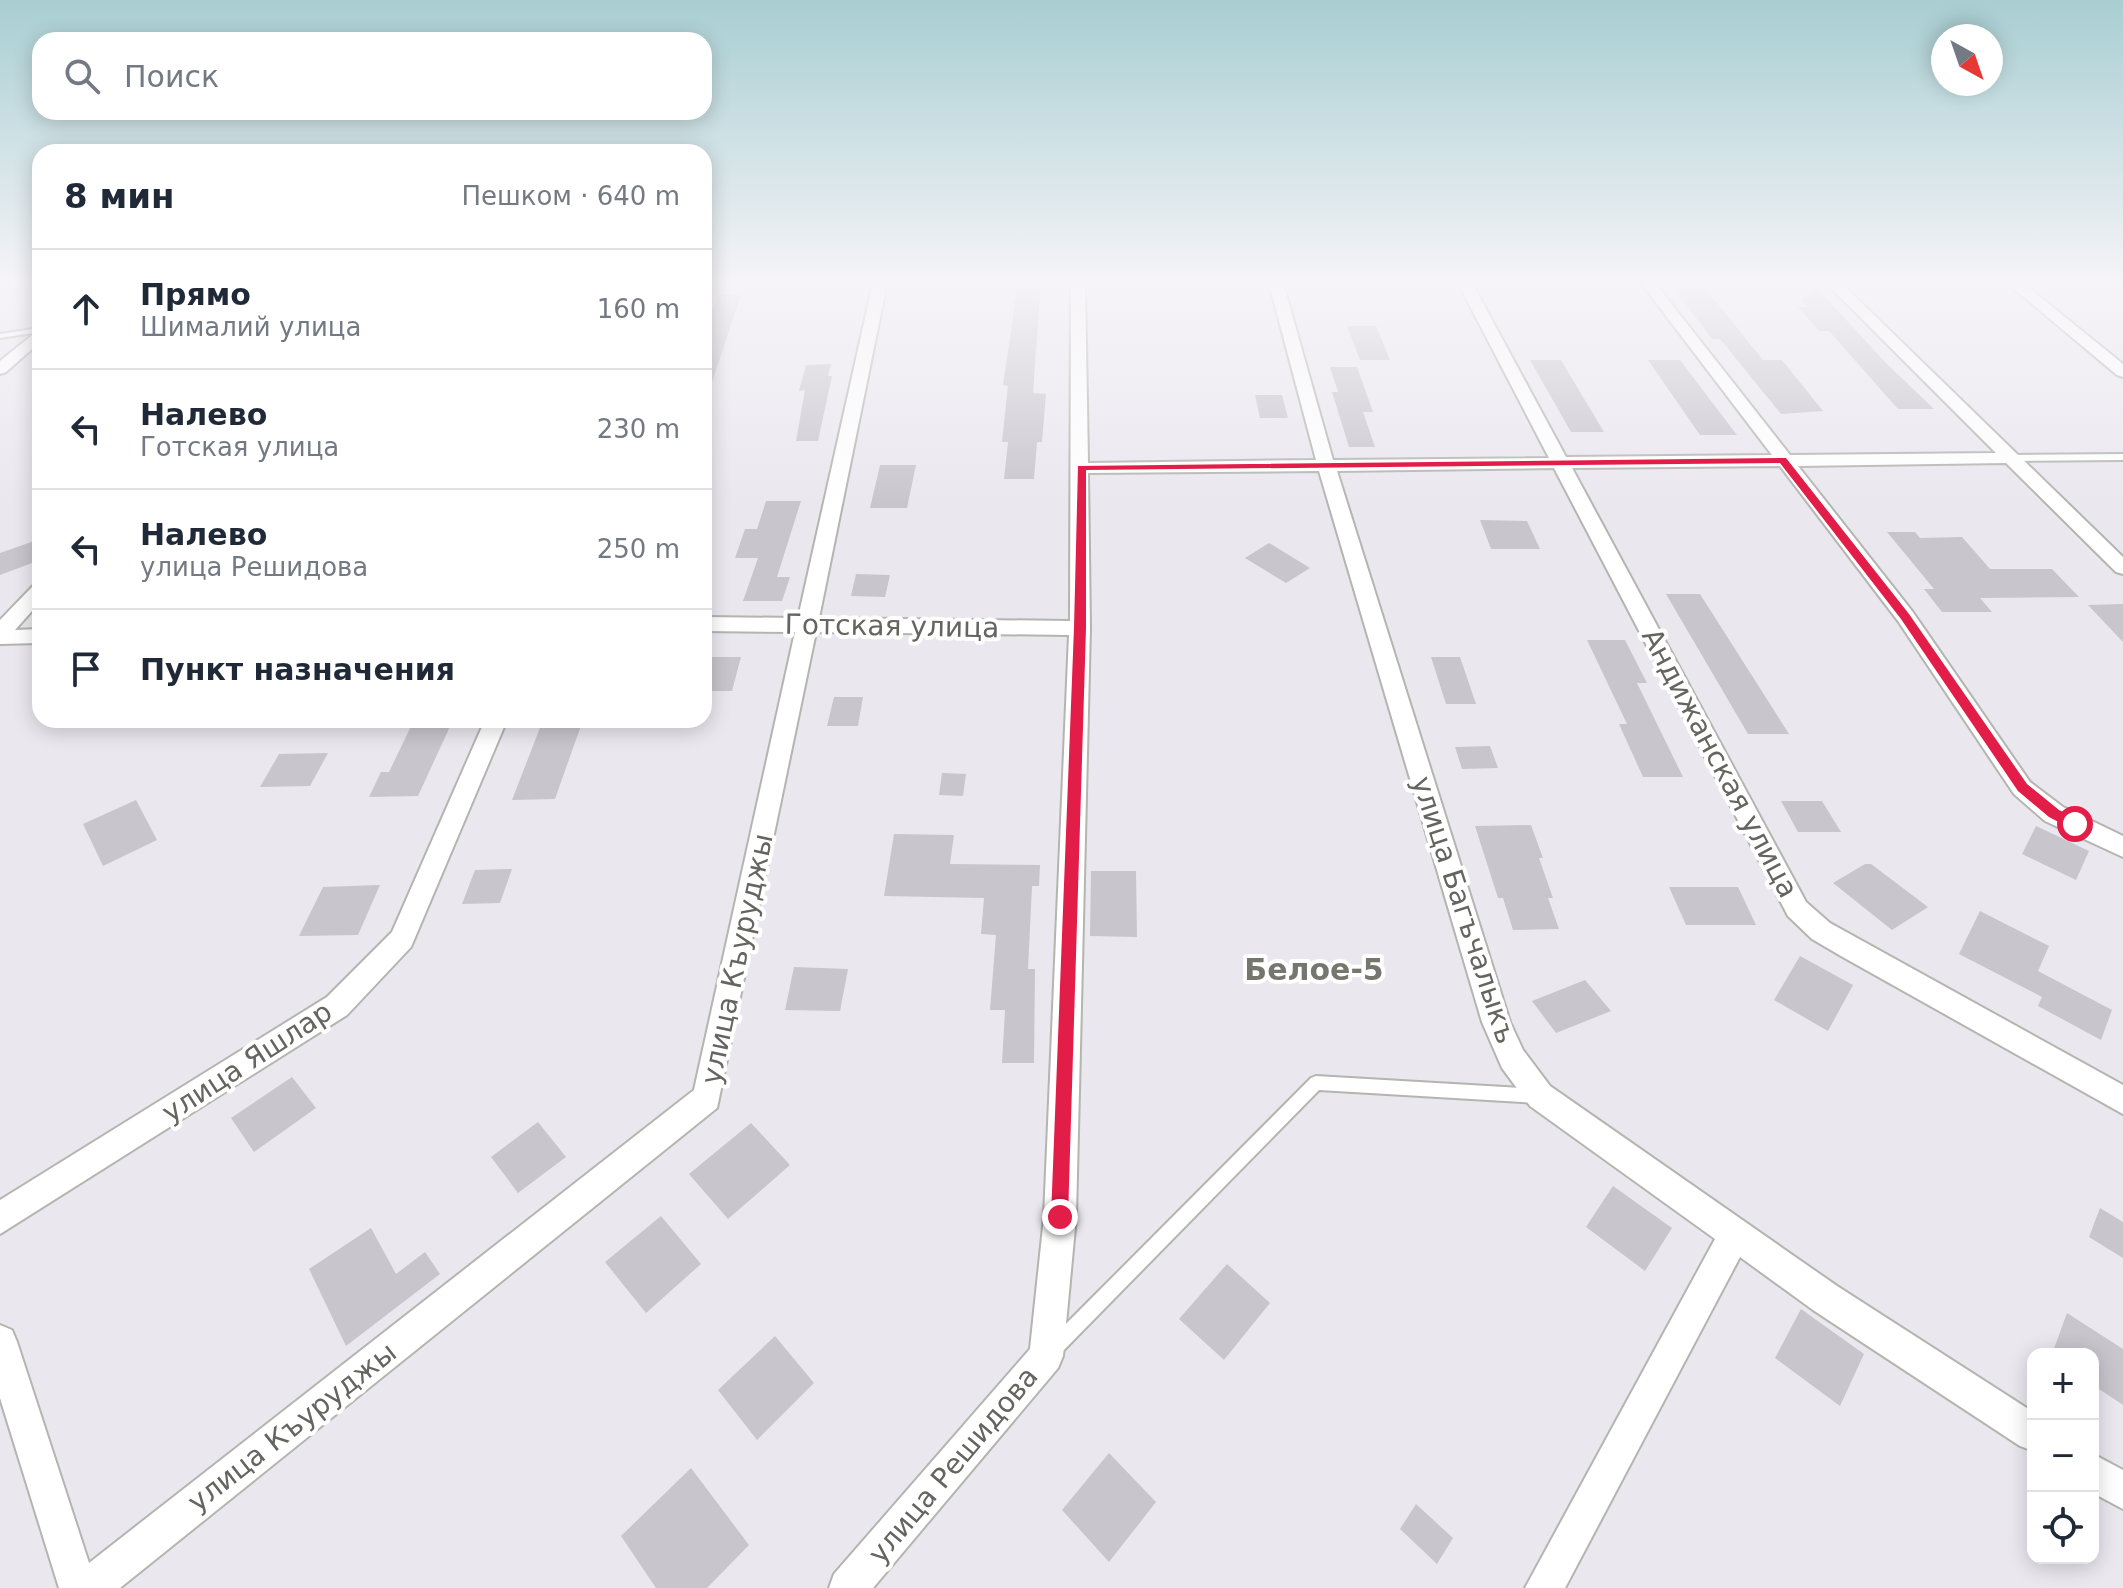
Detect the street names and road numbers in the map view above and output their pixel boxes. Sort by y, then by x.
street label: Готская улица [784,608,1000,644]
street label: Андижанская улица [1635,623,1805,903]
street label: улица Багъчалыкъ [1405,772,1523,1048]
street label: улица Къуруджы [694,831,780,1087]
street label: улица Яшлар [156,995,338,1129]
street label: улица Къуруджы [181,1335,403,1519]
street label: улица Решидова [861,1360,1045,1570]

